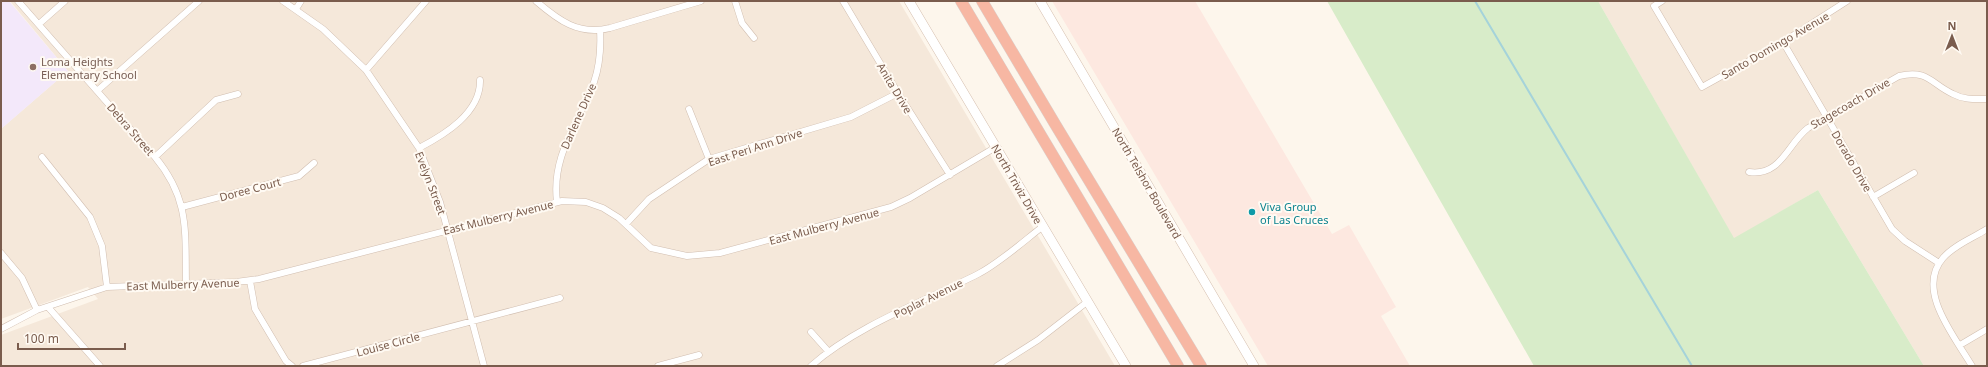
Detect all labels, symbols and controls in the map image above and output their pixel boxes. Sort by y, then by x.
street label: Santo Domingo Avenue [1718,8,1832,82]
north arrow [1932,16,1972,56]
text: N [1948,18,1956,33]
place label: Loma Heights Elementary School [41,54,137,82]
street label: Anita Drive [874,60,916,116]
marker: Loma Heights Elementary School [28,62,38,72]
street label: Stagecoach Drive [1808,74,1892,132]
street label: Darlene Drive [557,81,599,151]
street label: Debra Street [104,100,158,158]
street label: East Peri Ann Drive [706,125,804,169]
street label: North Telshor Boulevard [1109,125,1185,241]
street label: Dorado Drive [1828,128,1876,194]
street label: North Triviz Drive [988,141,1046,227]
street label: Evelyn Street [412,149,450,217]
street label: Doree Court [218,174,282,204]
street label: East Mulberry Avenue [441,196,555,238]
place label: Viva Group of Las Cruces [1260,199,1328,227]
street label: East Mulberry Avenue [767,204,881,248]
marker: Viva Group of Las Cruces [1247,207,1257,217]
street label: East Mulberry Avenue [126,275,240,293]
street label: Poplar Avenue [891,275,965,321]
scale bar [18,325,125,351]
street label: Louise Circle [355,328,421,360]
text: 100 m [24,330,59,347]

